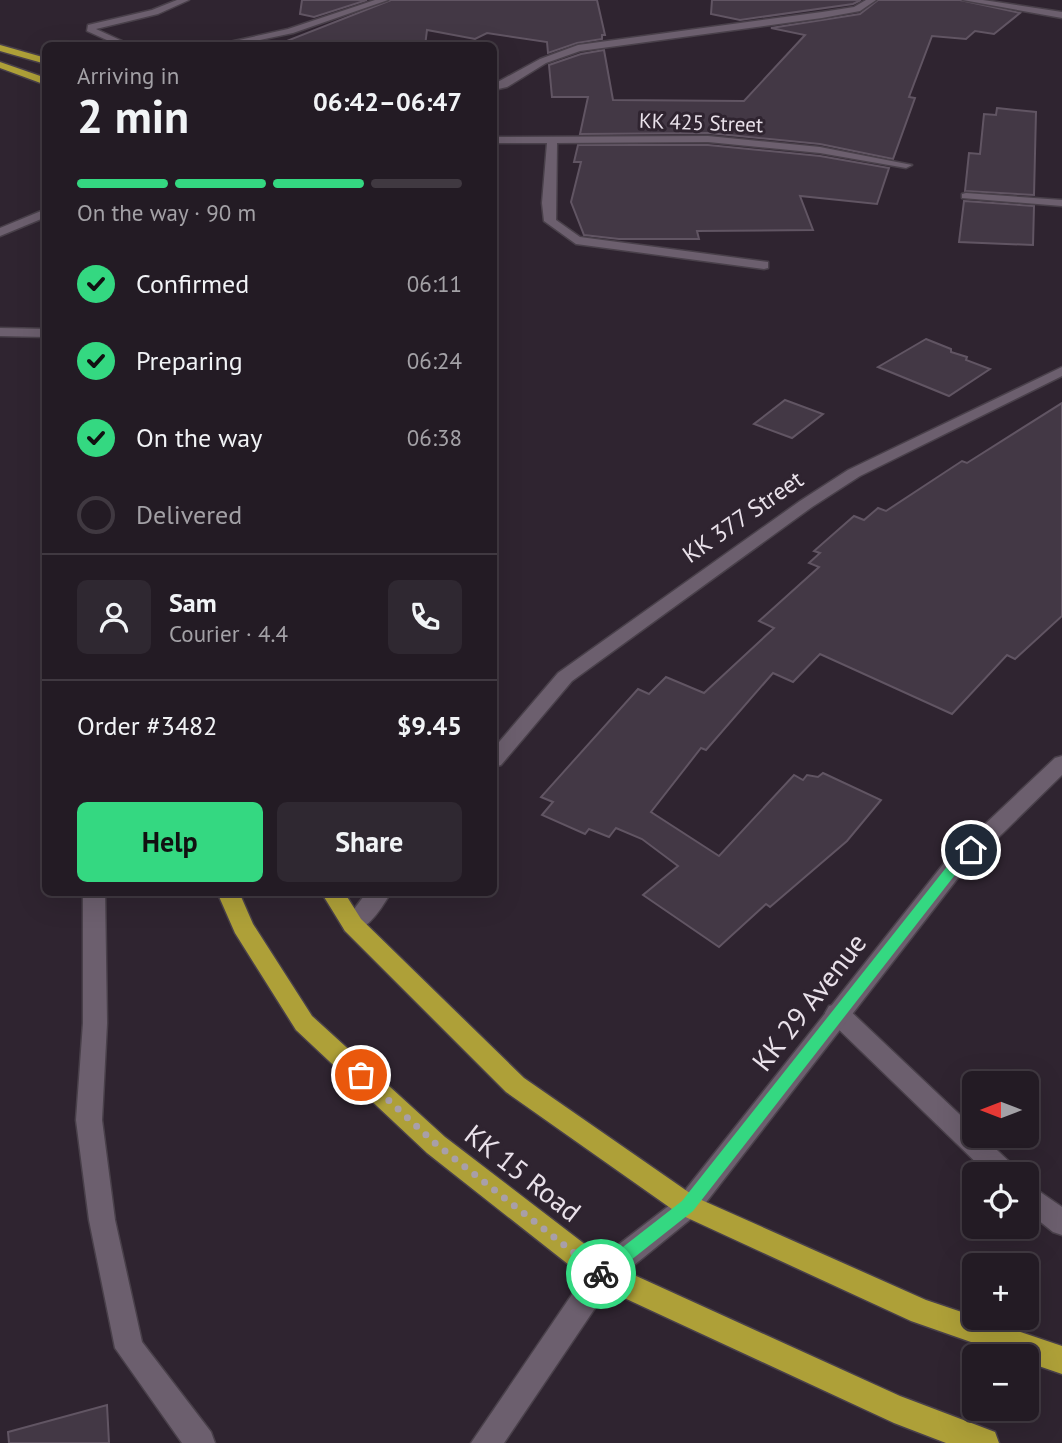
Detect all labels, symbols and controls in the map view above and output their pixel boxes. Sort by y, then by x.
text: Arriving in [77,61,179,90]
text: 06:42–06:47 [313,85,462,118]
text: 2 min [77,86,189,146]
street label: KK 425 Street [638,107,764,138]
text: On the way · 90 m [77,198,256,227]
icon: check [77,265,115,303]
text: Confirmed [136,267,249,300]
text: 06:11 [407,269,462,298]
icon: check [77,342,115,380]
text: Preparing [136,344,243,377]
text: 06:24 [407,346,462,375]
icon: check [77,419,115,457]
text: On the way [136,421,262,454]
text: 06:38 [407,423,462,452]
street label: KK 377 Street [676,464,809,570]
text: Delivered [136,498,242,531]
button: person [77,580,151,654]
button: phone [388,580,462,654]
text: Sam [169,586,217,619]
text: Courier · 4.4 [169,619,288,648]
text: Order #3482 [77,709,217,742]
text: $9.45 [397,709,462,742]
button: Help [77,802,263,882]
button: Share [277,802,462,882]
pin [941,820,1001,880]
icon: home [952,831,990,869]
street label: KK 29 Avenue [743,925,874,1078]
pin [331,1045,391,1105]
icon: bag [342,1056,380,1094]
north arrow [962,1071,1040,1148]
map controls [962,1071,1039,1421]
street label: KK 15 Road [458,1116,589,1230]
button: locate [962,1162,1039,1239]
courier [566,1239,636,1309]
button: + [962,1253,1039,1330]
icon: bike [582,1255,620,1293]
button: − [962,1344,1039,1421]

